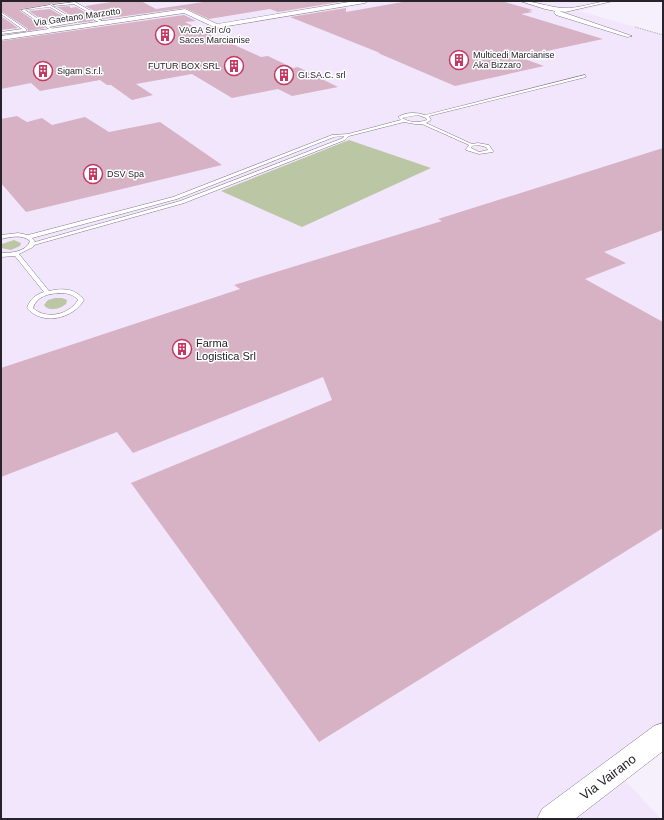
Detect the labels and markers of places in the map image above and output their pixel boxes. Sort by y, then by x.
building icon: VAGA Srl c/o Saces Marcianise [154,24,176,46]
place label: VAGA Srl c/o Saces Marcianise [179,25,250,45]
building icon: Multicedi Marcianise Aka Bizzaro [448,49,470,71]
place label: Multicedi Marcianise Aka Bizzaro [473,50,555,70]
building icon: FUTUR BOX SRL [223,55,245,77]
building icon: Sigam S.r.l. [32,60,54,82]
place label: FUTUR BOX SRL [148,61,220,71]
building icon: GI.SA.C. srl [273,64,295,86]
place label: Sigam S.r.l. [57,66,103,76]
place label: GI.SA.C. srl [298,70,346,80]
building icon: DSV Spa [82,163,104,185]
place label: DSV Spa [107,169,144,179]
place label: Farma Logistica Srl [196,337,256,362]
building icon: Farma Logistica Srl [171,338,193,360]

